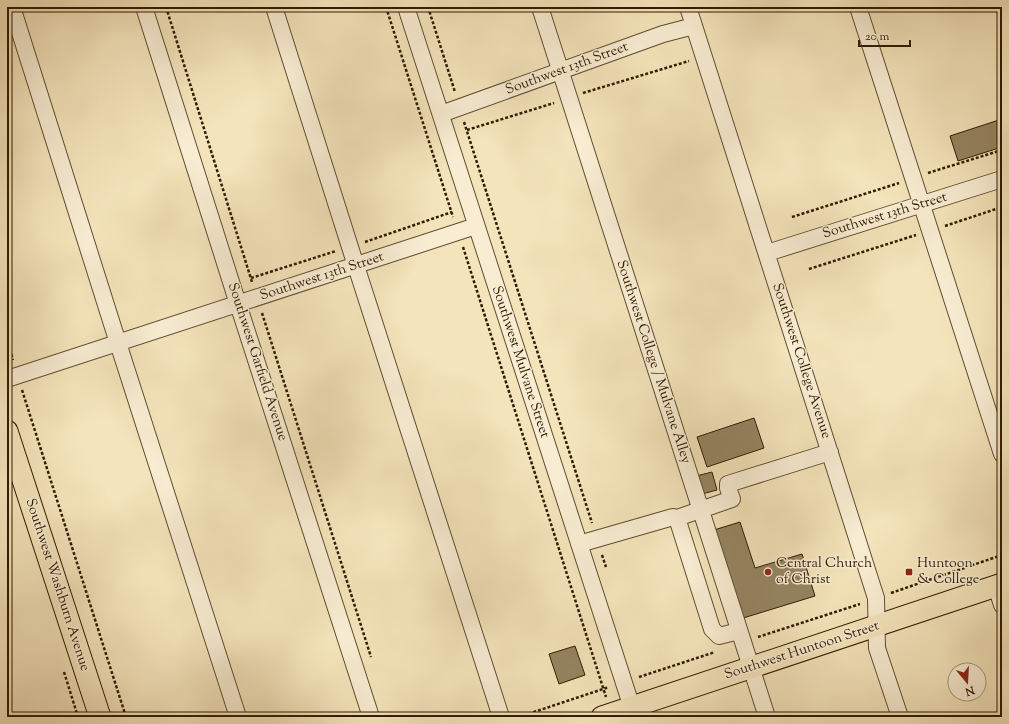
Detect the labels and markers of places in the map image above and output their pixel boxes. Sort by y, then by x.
place label: Central Church of Christ [776,554,872,590]
place label: Huntoon & College [917,554,979,590]
marker: Central Church of Christ [763,567,773,577]
marker: Huntoon & College [904,567,914,577]

